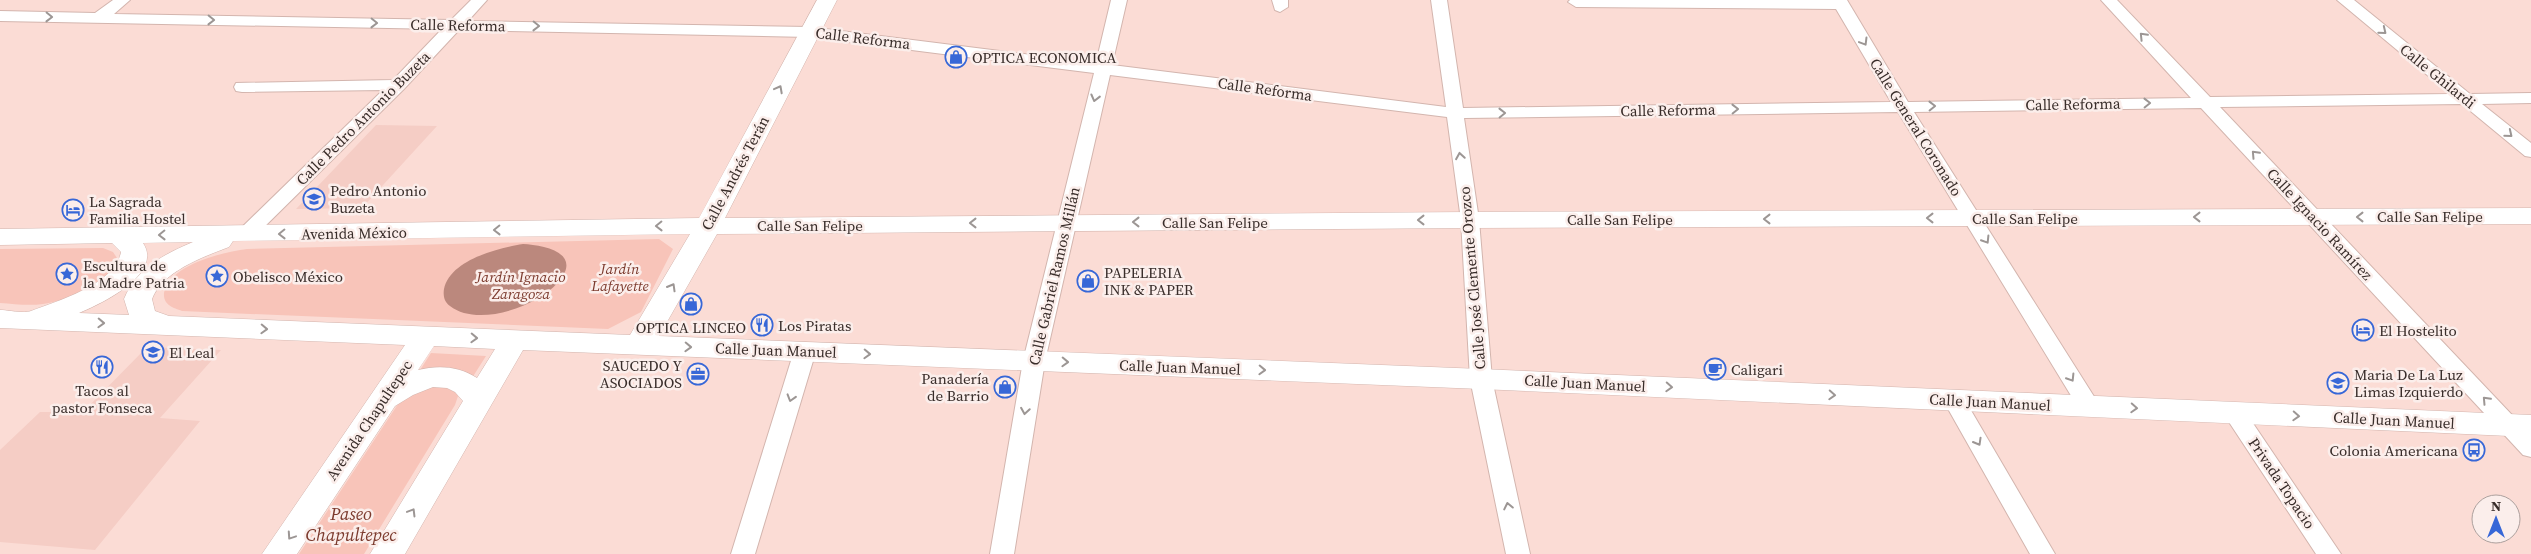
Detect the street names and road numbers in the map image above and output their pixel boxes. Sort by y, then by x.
street label: Calle Reforma [410,14,506,36]
street label: Calle Reforma [815,22,912,54]
street label: Calle Ghilardi [2396,39,2480,113]
street label: Calle Pedro Antonio Buzeta [291,46,435,190]
street label: Calle General Coronado [1865,54,1967,200]
street label: Calle Reforma [1216,72,1314,106]
street label: Calle Reforma [2025,93,2121,115]
street label: Calle Reforma [1620,99,1716,121]
street label: Calle Andrés Terán [696,112,774,234]
street label: Calle Ignacio Ramírez [2262,163,2378,285]
street label: Calle Gabriel Ramos Millán [1023,185,1085,367]
street label: Calle José Clemente Orozco [1454,186,1490,370]
street label: Calle San Felipe [2377,206,2483,227]
street label: Calle San Felipe [1972,208,2078,229]
street label: Calle San Felipe [1567,209,1673,230]
street label: Calle San Felipe [1162,212,1268,233]
street label: Calle San Felipe [757,215,863,236]
street label: Avenida México [301,222,407,244]
street label: Calle Juan Manuel [715,337,838,363]
street label: Calle Juan Manuel [1119,354,1242,380]
street label: Avenida Chapultepec [321,356,417,484]
street label: Calle Juan Manuel [1524,369,1647,397]
street label: Calle Juan Manuel [1929,388,2052,416]
street label: Calle Juan Manuel [2333,406,2456,434]
street label: Privada Topacio [2244,433,2320,533]

